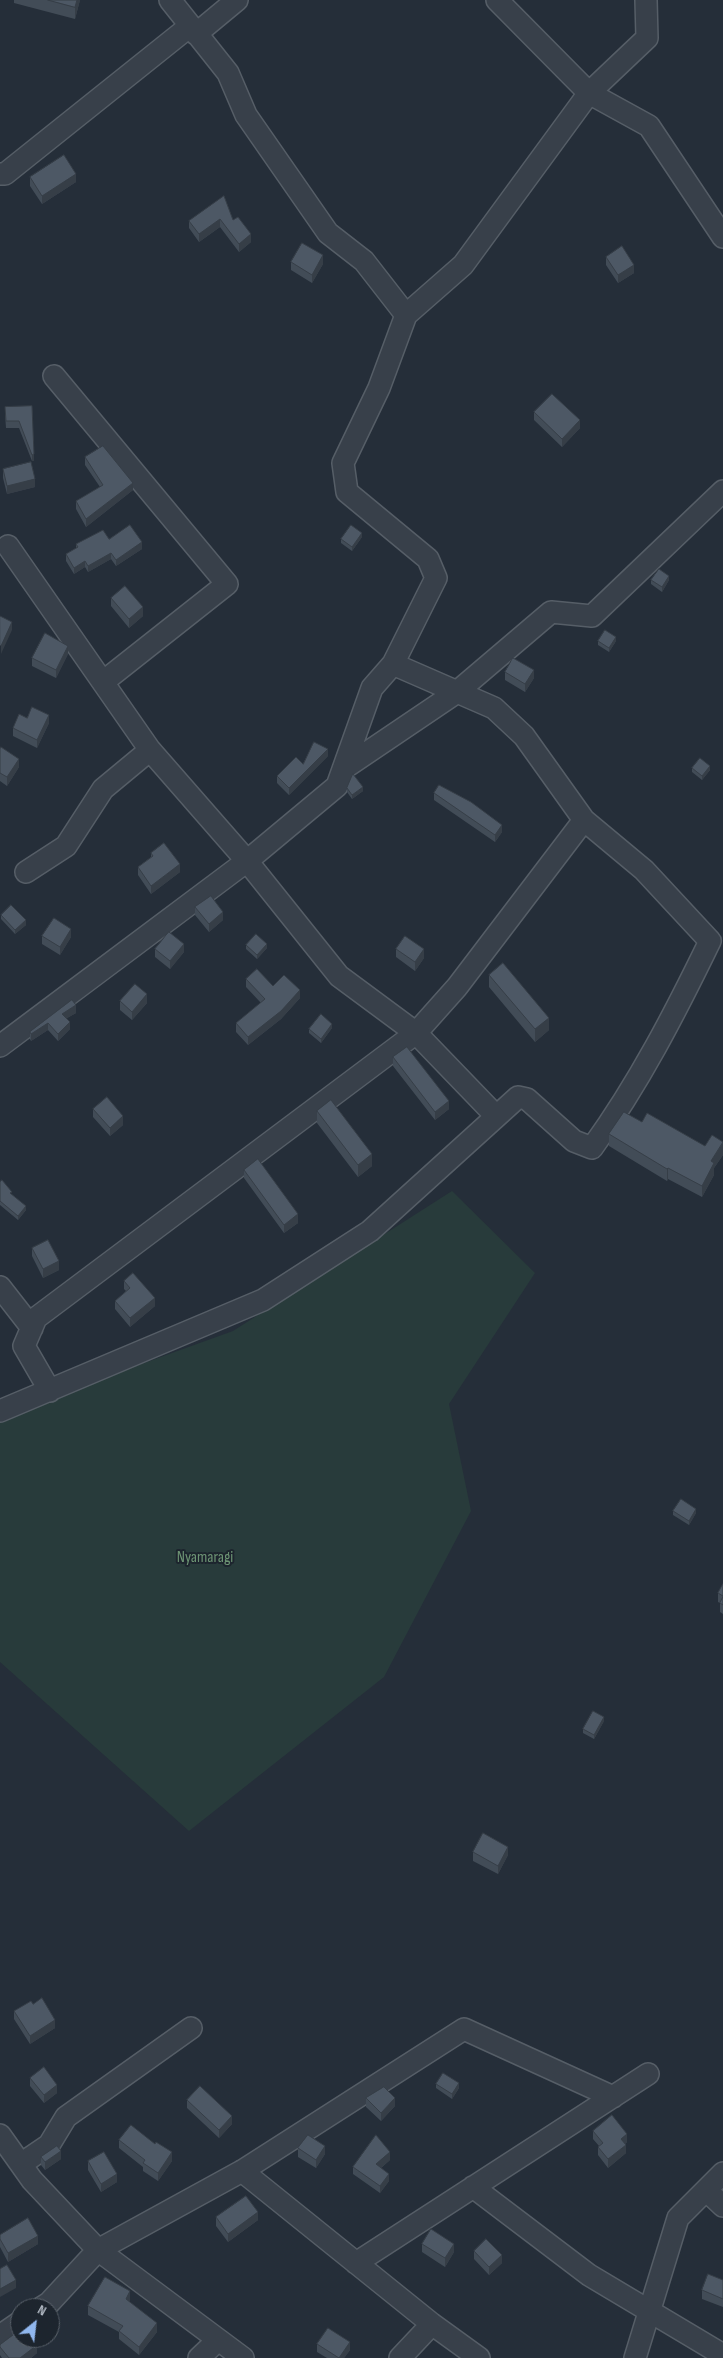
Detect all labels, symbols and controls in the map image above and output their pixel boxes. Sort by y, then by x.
park label: Nyamaragi [177,1548,233,1568]
north arrow [10,2298,60,2348]
text: N [35,2301,49,2320]

